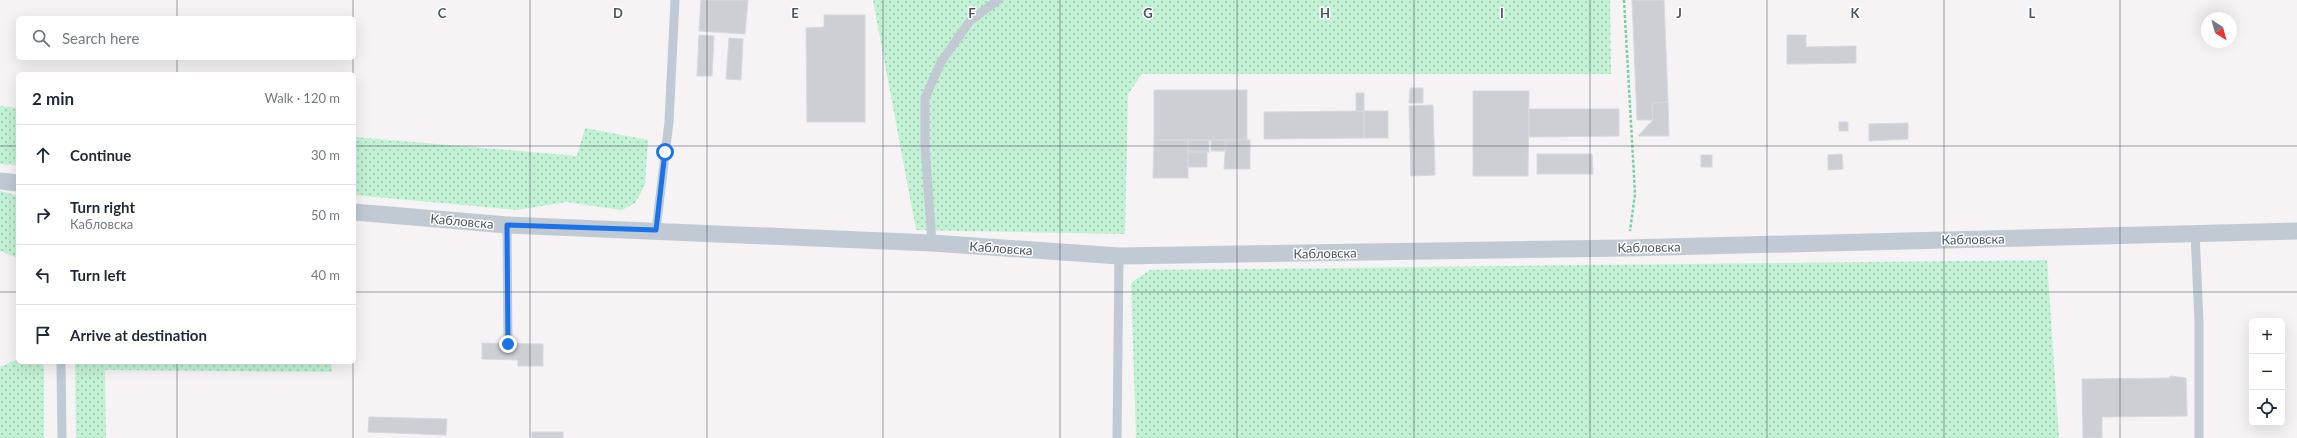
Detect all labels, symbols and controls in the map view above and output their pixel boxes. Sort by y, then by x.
text: C [438,5,447,21]
text: D [613,5,623,21]
text: E [791,5,799,21]
text: F [968,5,976,21]
text: G [1143,5,1153,21]
text: H [1320,5,1330,21]
text: I [1500,5,1504,21]
text: J [1676,5,1682,21]
text: K [1851,5,1861,21]
text: L [2029,5,2036,21]
north arrow [2201,12,2237,48]
search box [16,16,356,60]
icon: search [30,27,52,49]
text: Search here [62,29,139,47]
text: 2 min [32,88,74,109]
text: Walk · 120 m [264,90,340,106]
route start [656,143,674,161]
icon: ahead [32,144,54,166]
text: Continue [70,146,131,164]
text: 30 m [311,147,340,163]
text: Turn right [70,198,135,216]
icon: right [32,204,54,226]
text: 50 m [311,207,340,223]
street label: Кабловска [430,210,494,232]
text: Кабловска [70,216,133,232]
street label: Кабловска [1941,230,2005,248]
street label: Кабловска [969,238,1033,258]
street label: Кабловска [1617,238,1681,256]
street label: Кабловска [1293,244,1357,262]
icon: left [32,264,54,286]
text: Turn left [70,266,126,284]
text: 40 m [311,267,340,283]
map controls [2249,318,2285,426]
button: + [2249,318,2285,354]
icon: arrive [32,324,54,346]
text: Arrive at destination [70,326,207,344]
route end [499,335,517,353]
button: − [2249,354,2285,390]
button: locate [2249,390,2285,426]

